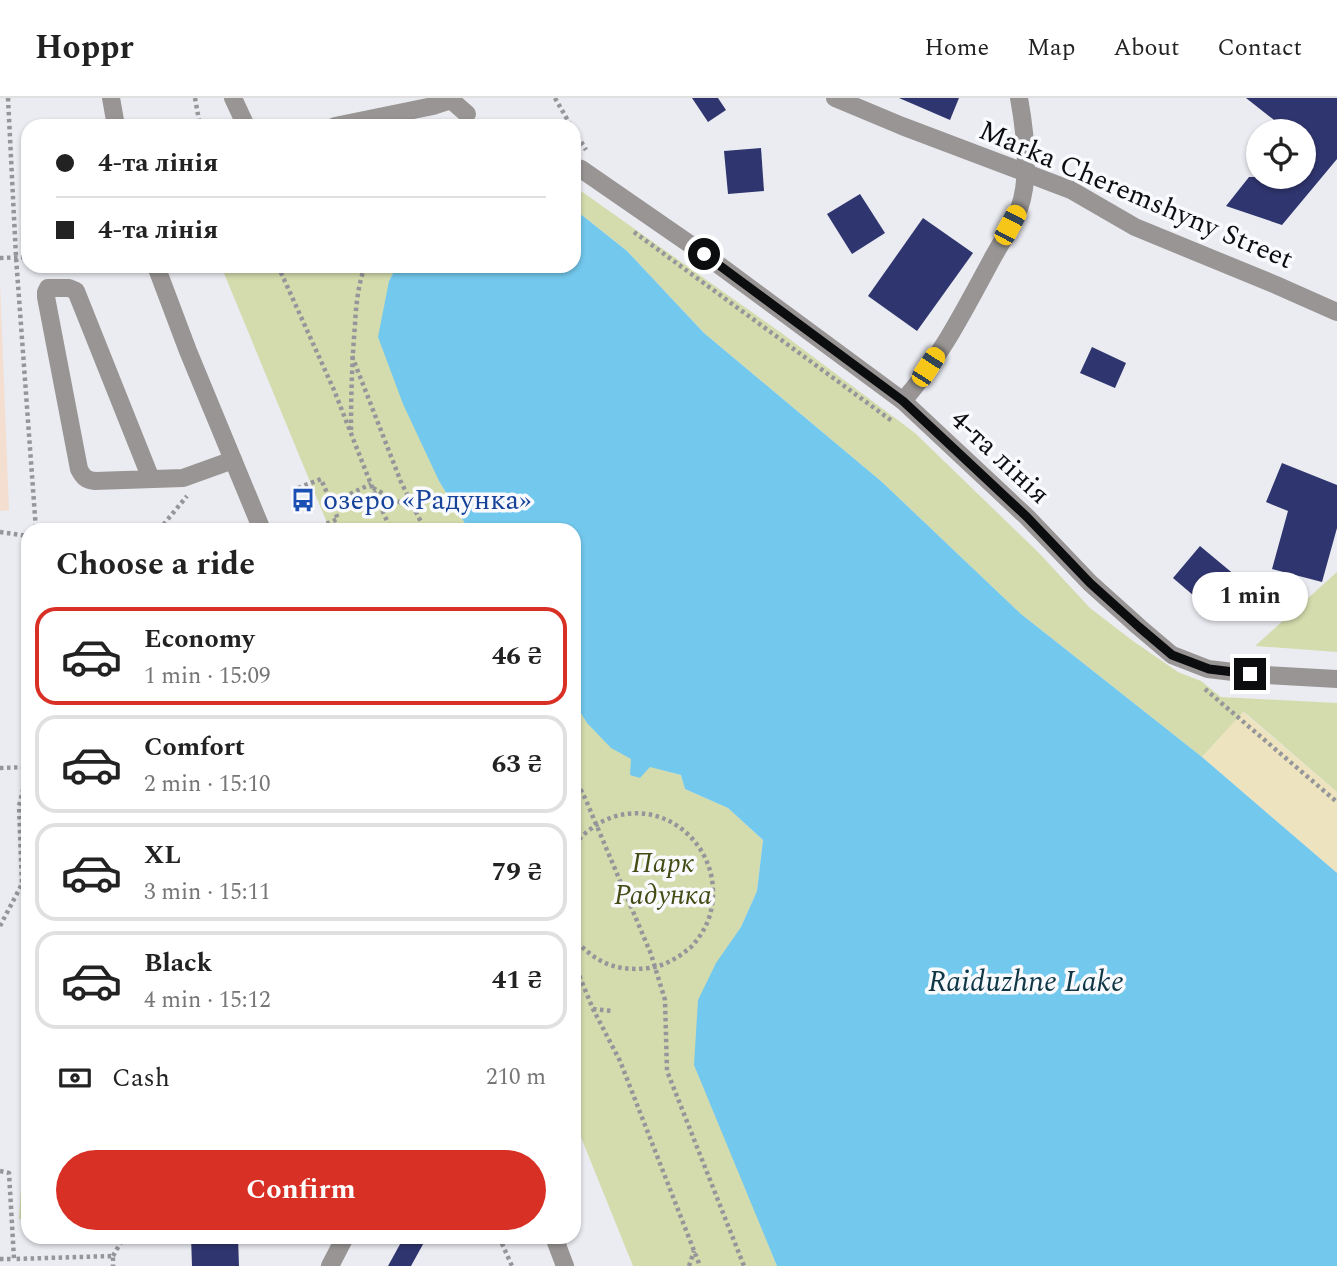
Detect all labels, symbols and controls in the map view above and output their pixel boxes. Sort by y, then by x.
text: Hoppr [35,23,134,73]
text: Home [924,30,989,66]
text: Map [1027,30,1075,66]
text: About [1113,30,1179,66]
text: Contact [1217,30,1302,66]
street label: Marka Cheremshyny Street [972,109,1300,281]
map controls [1246,119,1316,189]
button: locate [1246,119,1316,189]
text: 4-та лінія [98,143,218,183]
car [991,202,1030,248]
text: 4-та лінія [98,210,218,250]
route start [688,238,720,270]
car [908,344,949,390]
street label: 4-та лінія [940,399,1060,515]
place label: озеро «Радунка» [323,479,531,522]
bus stop icon: озеро «Радунка» [289,486,317,514]
text: Choose a ride [56,540,255,589]
callout: 1 min [1192,573,1308,622]
text: 1 min [1219,579,1281,614]
text: Economy [144,619,254,659]
icon: car [60,625,123,688]
text: 46 ₴ [492,636,542,676]
route end [1234,658,1266,690]
text: 1 min · 15:09 [144,659,271,694]
text: Comfort [144,727,245,767]
icon: car [60,733,123,796]
text: 63 ₴ [492,744,542,784]
text: 2 min · 15:10 [144,767,271,802]
text: XL [144,835,181,875]
icon: car [60,841,123,904]
park label: Парк Радунка [614,842,712,917]
text: 79 ₴ [492,852,542,892]
text: 3 min · 15:11 [144,875,271,910]
text: Black [144,943,212,983]
icon: car [60,949,123,1012]
water label: Raiduzhne Lake [928,959,1124,1005]
text: 41 ₴ [492,960,542,1000]
text: 4 min · 15:12 [144,983,271,1018]
text: Cash [112,1058,170,1098]
icon: cash [56,1059,94,1097]
text: 210 m [486,1060,546,1095]
button: Confirm [56,1150,546,1230]

